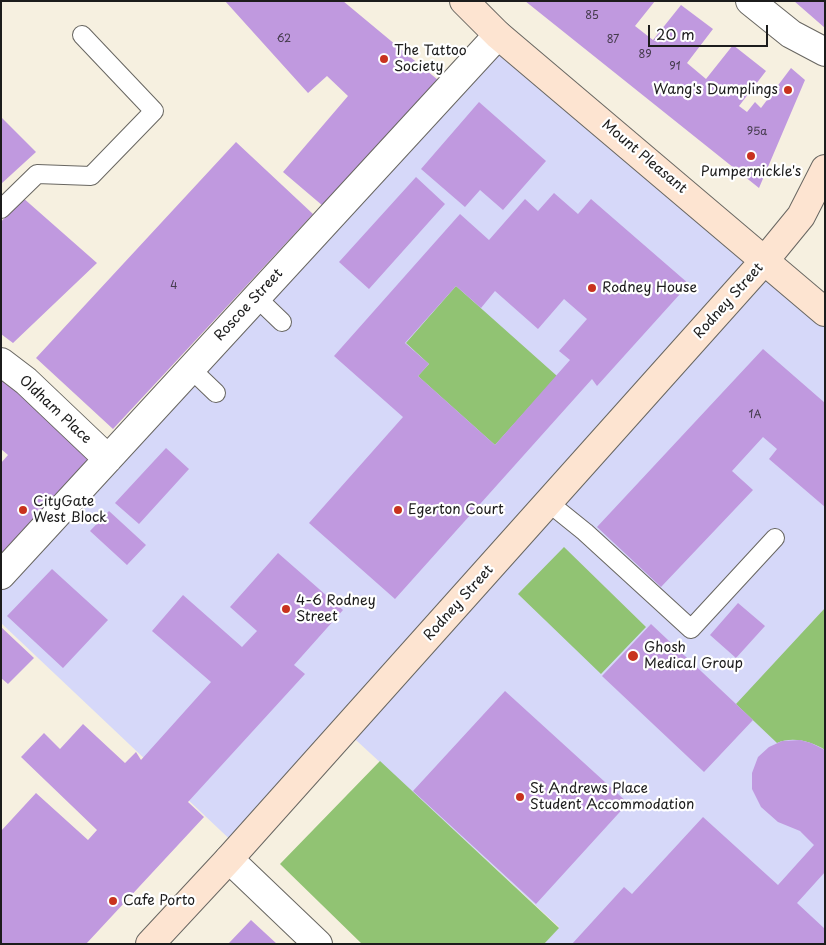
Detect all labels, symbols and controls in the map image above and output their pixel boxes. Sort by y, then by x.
house number: 85 [585,9,599,23]
scale bar [651,15,771,47]
text: 20 m [656,22,695,45]
house number: 62 [277,32,291,46]
house number: 87 [607,33,619,47]
place label: The Tattoo Society [394,43,467,75]
house number: 89 [638,48,652,62]
marker: The Tattoo Society [378,53,390,65]
house number: 91 [669,60,681,74]
place label: Wang's Dumplings [653,82,778,98]
marker: Wang's Dumplings [782,84,794,96]
street label: Mount Pleasant [598,117,690,197]
house number: 95a [747,125,767,139]
marker: Pumpernickle's [745,150,757,162]
place label: Pumpernickle's [701,164,801,180]
street label: Rodney Street [691,260,767,342]
street label: Roscoe Street [211,265,287,345]
house number: 4 [170,279,178,293]
place label: Rodney House [602,280,697,296]
marker: Rodney House [586,282,598,294]
street label: Oldham Place [15,372,95,448]
house number: 1A [749,408,761,422]
place label: CityGate West Block [33,494,107,526]
place label: Egerton Court [408,502,504,518]
marker: CityGate West Block [17,504,29,516]
marker: Egerton Court [392,504,404,516]
street label: Rodney Street [421,562,497,644]
place label: 4-6 Rodney Street [296,593,376,626]
marker: 4-6 Rodney Street [280,603,292,615]
place label: Ghosh Medical Group [644,640,743,672]
marker: Ghosh Medical Group [626,649,640,663]
place label: St Andrews Place Student Accommodation [530,781,694,814]
marker: St Andrews Place Student Accommodation [514,791,526,803]
place label: Cafe Porto [123,893,195,909]
marker: Cafe Porto [107,895,119,907]

